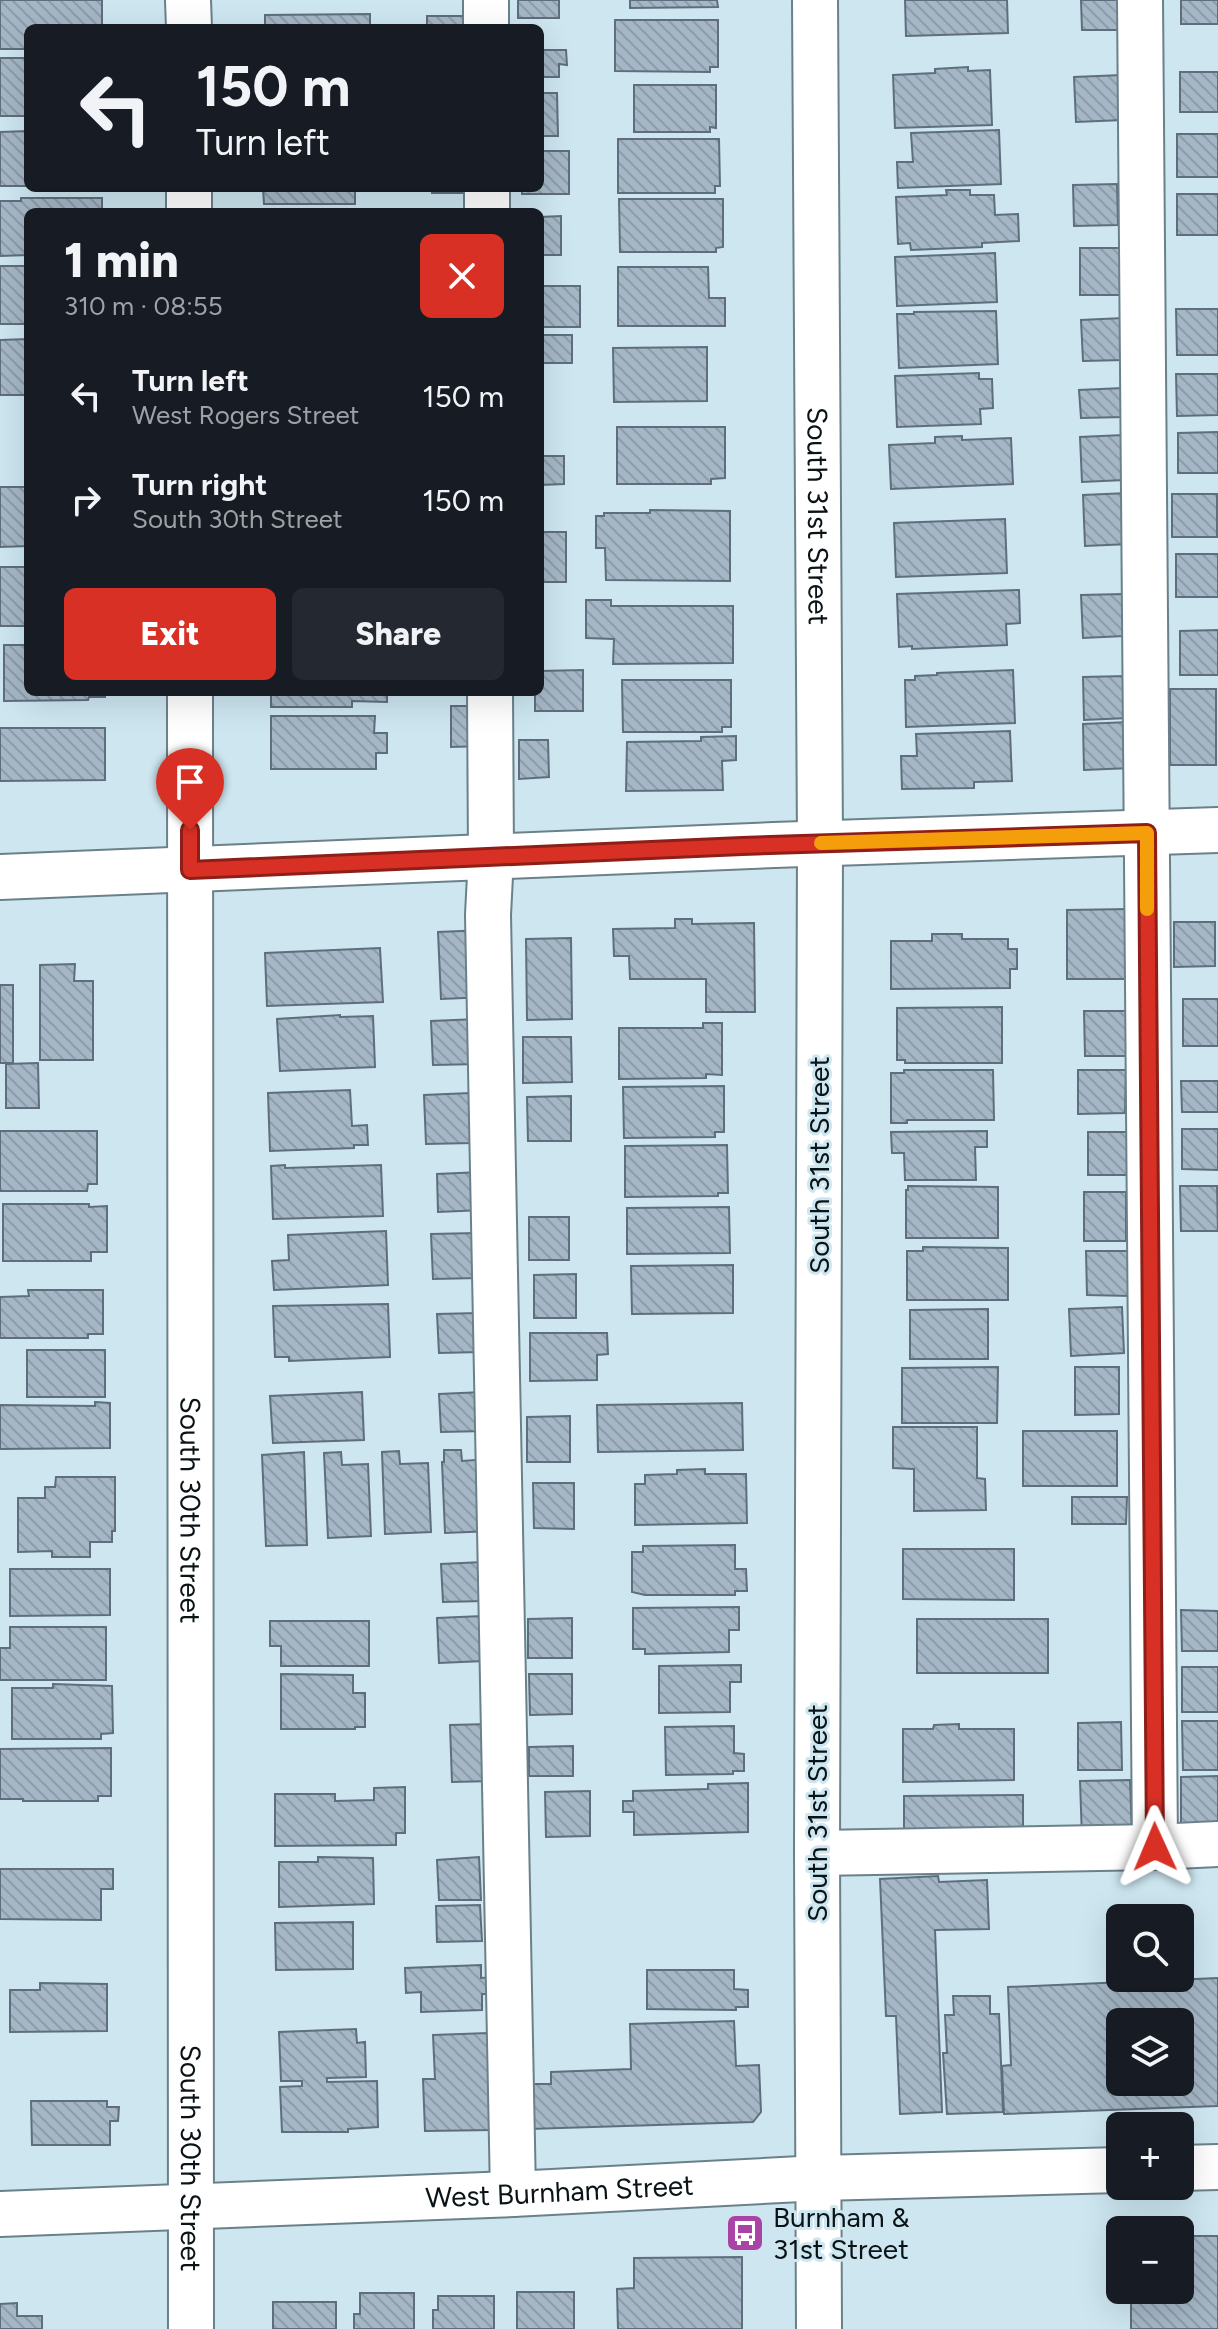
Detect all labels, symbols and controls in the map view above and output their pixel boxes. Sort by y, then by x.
text: 150 m [196,53,351,120]
icon: left [64,56,168,160]
text: Turn left [196,121,330,164]
text: 1 min [64,231,179,289]
button: close [420,234,504,318]
text: 310 m · 08:55 [64,290,223,322]
text: Turn left [132,362,249,399]
icon: left [64,374,108,418]
text: 150 m [422,378,504,415]
text: West Rogers Street [132,399,359,431]
street label: South 31st Street [800,407,836,625]
text: Turn right [132,466,267,503]
icon: right [64,478,108,522]
text: 150 m [422,482,504,519]
text: South 30th Street [132,503,343,535]
button: Exit [64,588,276,680]
button: Share [292,588,504,680]
pin [156,748,224,830]
icon: arrive [168,760,212,804]
street label: South 31st Street [802,1056,836,1274]
street label: South 30th Street [173,1396,208,1624]
street label: South 31st Street [800,1704,834,1922]
position arrow [1113,1805,1197,1889]
map controls [1106,1904,1194,2304]
button: search [1106,1904,1194,1992]
button: layers [1106,2008,1194,2096]
street label: South 30th Street [174,2044,208,2272]
button: + [1106,2112,1194,2200]
street label: West Burnham Street [425,2168,695,2214]
place label: Burnham & 31st Street [773,2200,910,2266]
bus stop icon: Burnham & 31st Street [724,2212,766,2254]
button: − [1106,2216,1194,2304]

